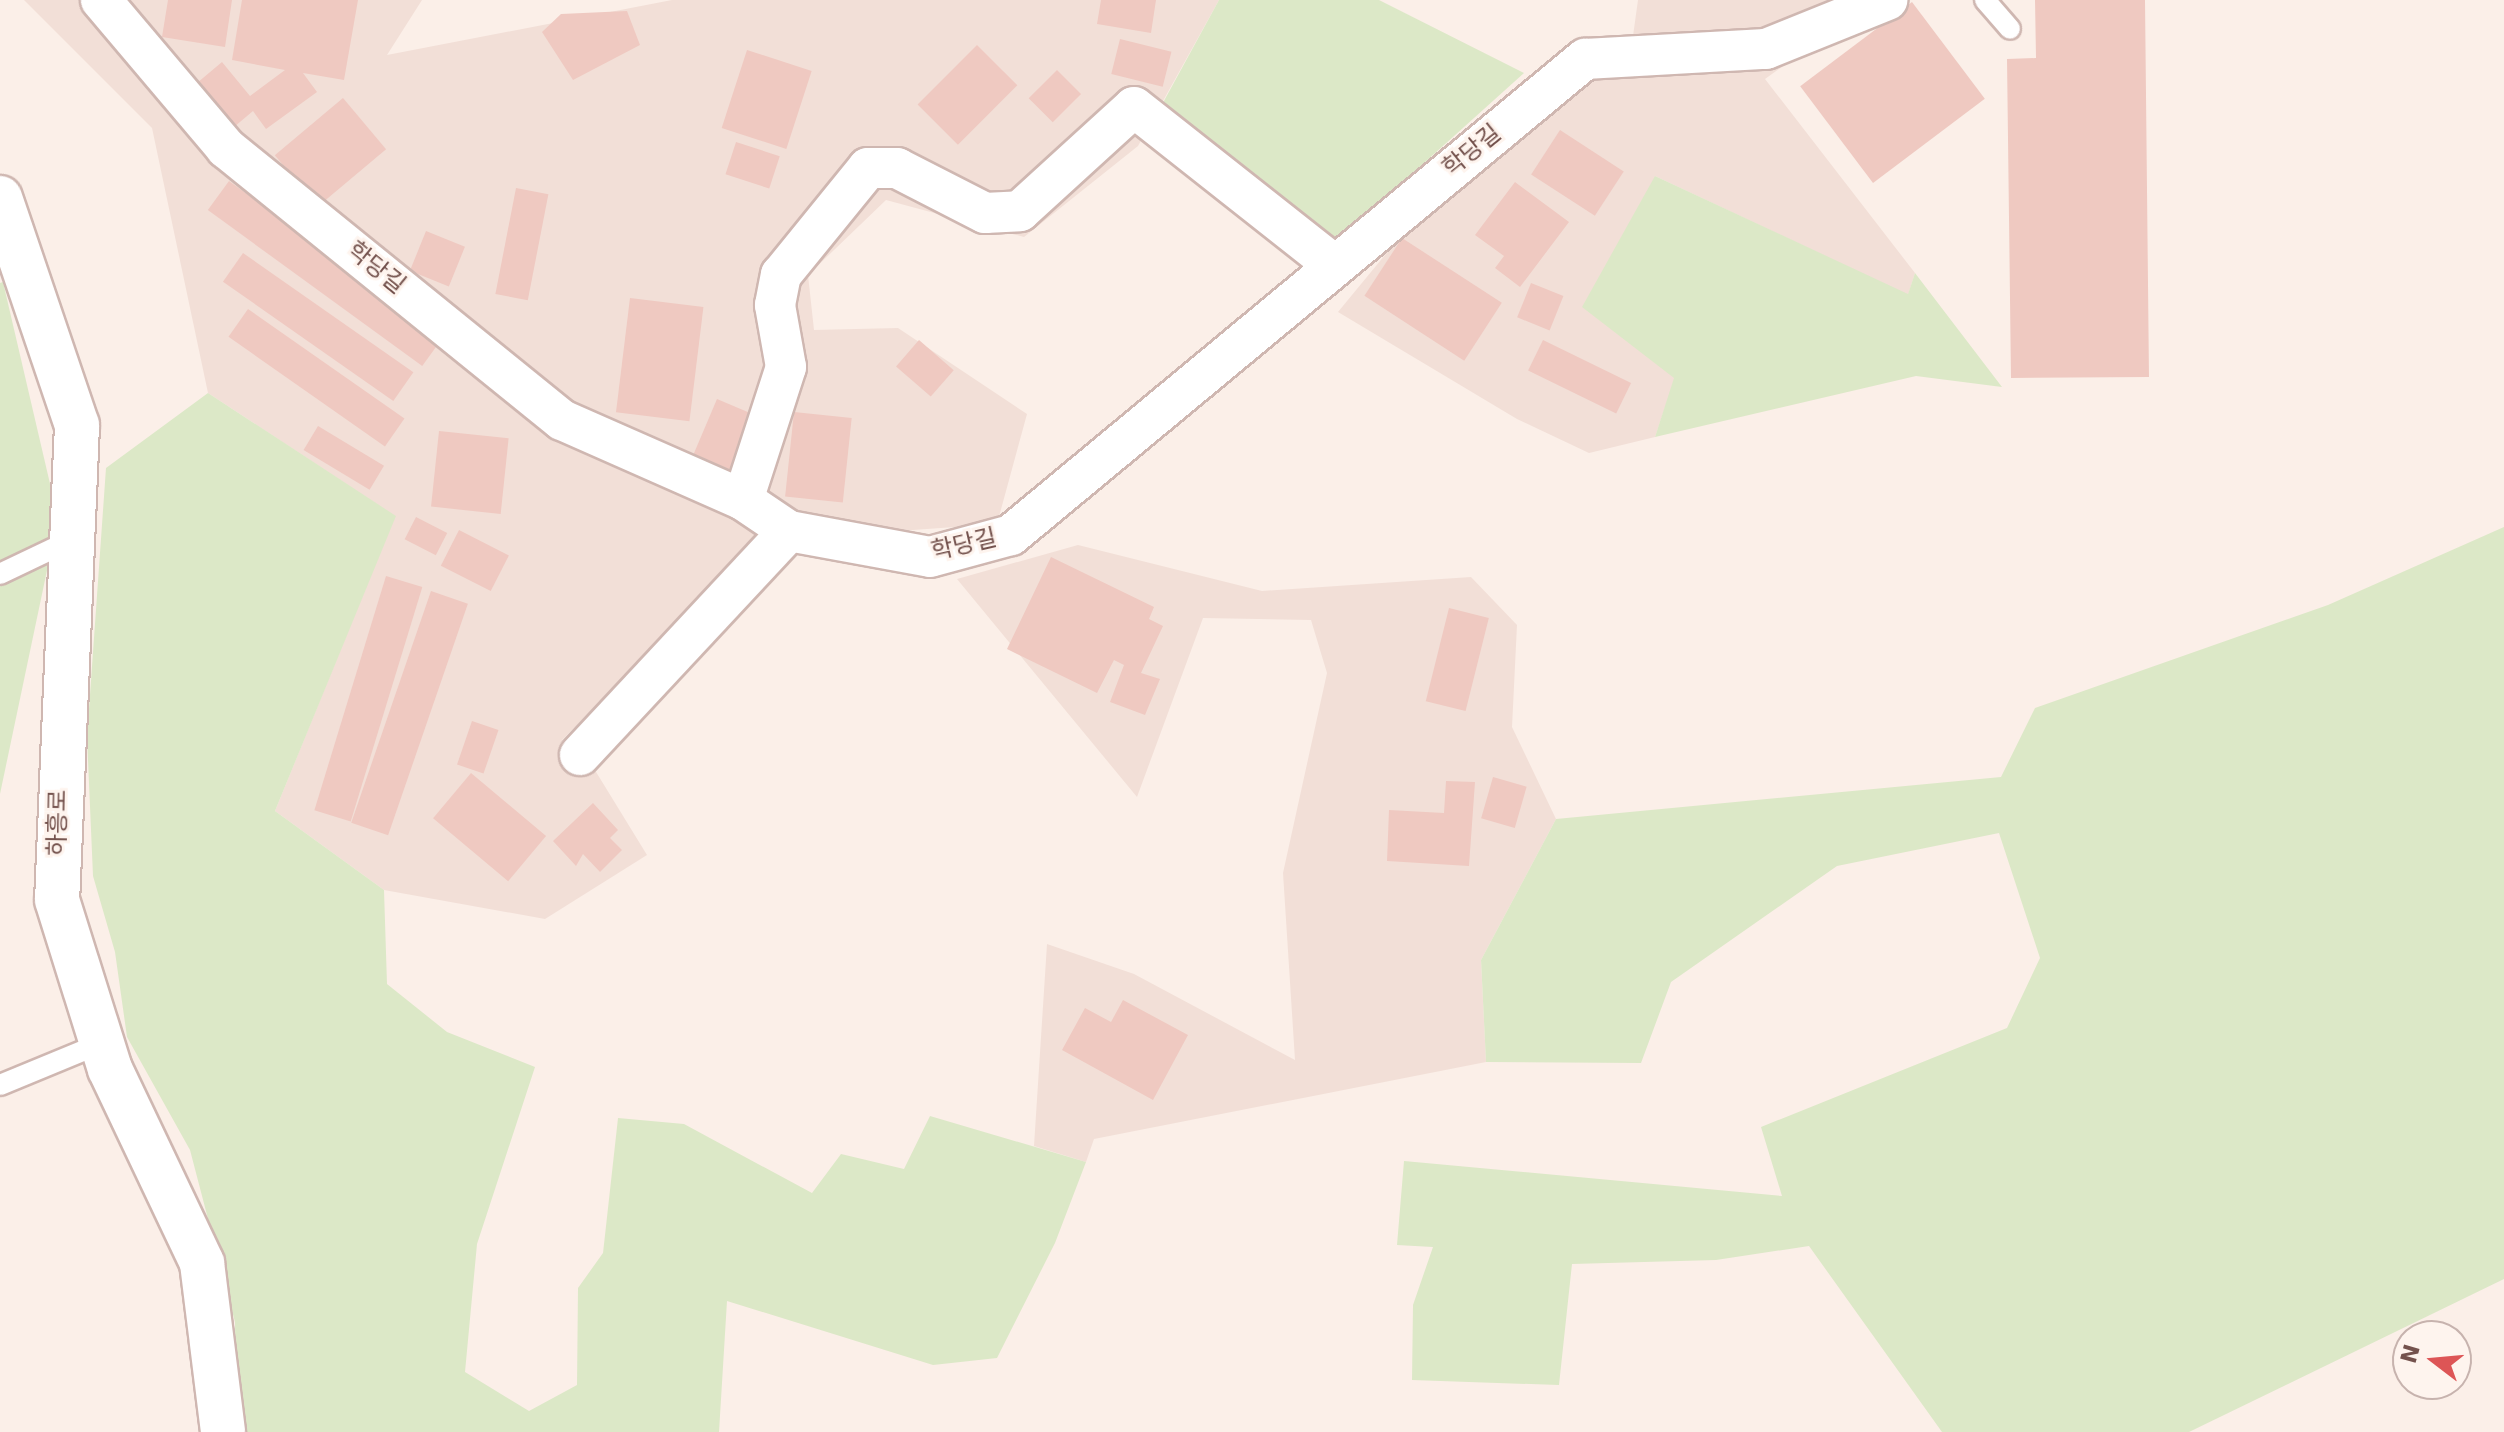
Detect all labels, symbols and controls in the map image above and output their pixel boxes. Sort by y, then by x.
street label: 학당길 [1437,119,1507,183]
street label: 학당길 [341,236,411,300]
street label: 학당길 [928,524,1000,566]
street label: 하흥로 [43,790,73,856]
north arrow [2392,1320,2472,1400]
text: N [2396,1342,2425,1366]

